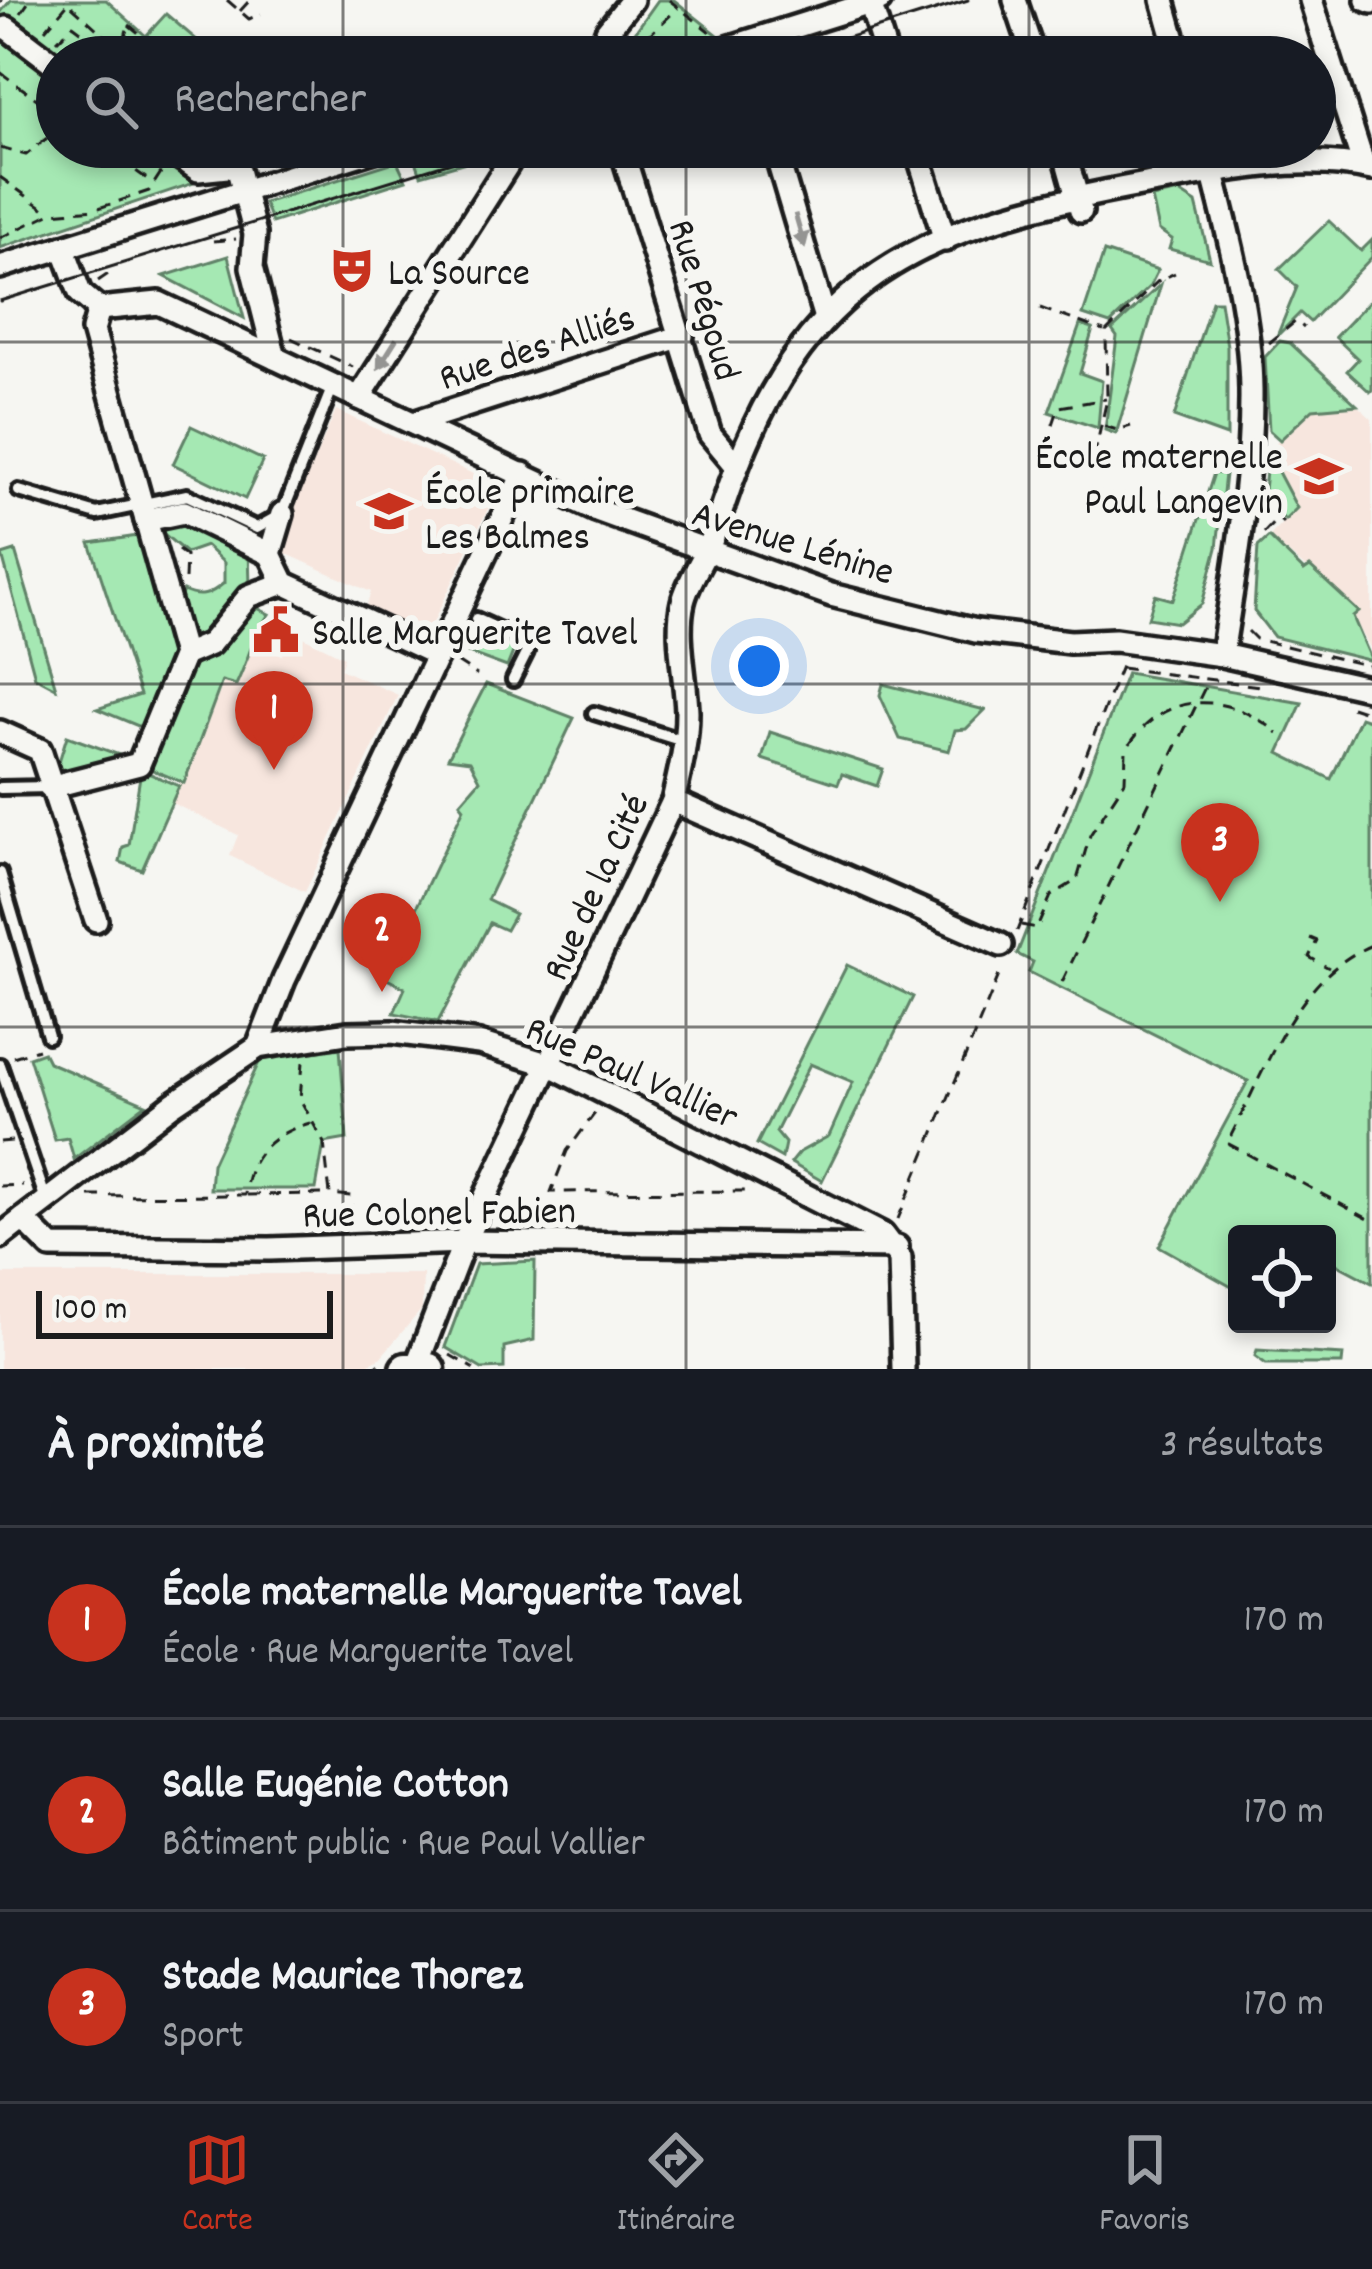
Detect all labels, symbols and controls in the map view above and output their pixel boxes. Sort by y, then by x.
search box [36,36,1336,168]
icon: search [78,69,144,135]
text: Rechercher [174,70,366,134]
one-way arrow [792,213,810,250]
street label: Rue Pégoud [650,214,751,388]
theatre icon: La Source [327,245,377,295]
place label: La Source [388,249,530,304]
street label: Rue des Alliés [433,294,643,409]
one-way arrow [377,337,399,370]
place label: École maternelle Paul Langevin [1035,433,1283,533]
school or university icon: École maternelle Paul Langevin [1294,451,1344,501]
place label: École primaire Les Balmes [425,468,635,568]
school or university icon: École primaire Les Balmes [364,486,414,536]
street label: Avenue Lénine [684,489,900,603]
public building icon: Salle Marguerite Tavel [251,605,301,655]
place label: Salle Marguerite Tavel [312,609,638,664]
your location [729,636,789,696]
pin: 1 [235,671,313,770]
street label: Rue de la Cité [532,786,666,991]
pin: 3 [1181,803,1259,902]
pin: 2 [343,893,421,992]
street label: Rue Paul Vallier [515,1005,746,1147]
street label: Rue Colonel Fabien [302,1187,576,1246]
map controls [1228,1225,1336,1333]
button: locate [1228,1225,1336,1333]
scale bar [36,1285,333,1338]
text: 100 m [54,1288,127,1335]
text: À proximité [48,1411,265,1483]
text: 3 résultats [1160,1420,1324,1475]
text: École maternelle Marguerite Tavel [162,1563,742,1627]
text: 1 [83,1595,91,1650]
text: 170 m [1244,1595,1324,1650]
text: École · Rue Marguerite Tavel [162,1627,573,1682]
text: Salle Eugénie Cotton [162,1755,509,1819]
text: 2 [78,1787,96,1842]
text: 170 m [1244,1787,1324,1842]
text: Bâtiment public · Rue Paul Vallier [162,1819,645,1874]
text: Stade Maurice Thorez [162,1947,523,2011]
text: 3 [78,1979,96,2034]
text: 170 m [1244,1979,1324,2034]
text: Sport [162,2011,243,2066]
tab: Carte [182,2127,253,2246]
tab: Itinéraire [617,2127,735,2246]
tab: Favoris [1099,2127,1190,2246]

